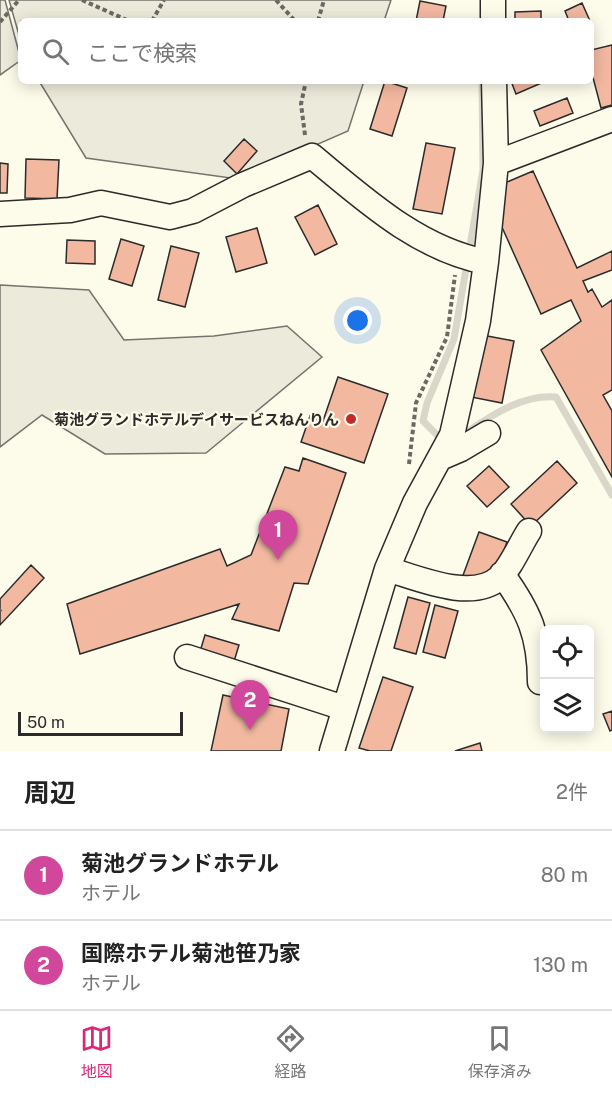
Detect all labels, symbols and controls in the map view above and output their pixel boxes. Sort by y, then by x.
search box [18,18,594,84]
icon: search [39,35,72,68]
text: ここで検索 [87,40,197,66]
your location [343,306,372,335]
place label: 菊池グランドホテルデイサービスねんりん [54,411,339,428]
marker: 菊池グランドホテルデイサービスねんりん [344,412,358,426]
pin: 1 [258,510,298,560]
map controls [540,625,594,733]
button: locate [540,625,594,679]
button: layers [540,679,594,733]
pin: 2 [230,680,270,730]
scale bar [18,709,183,736]
text: 50 m [27,713,65,732]
text: 周辺 [24,777,76,808]
text: 2件 [556,780,588,804]
text: 菊池グランドホテル [81,850,279,876]
text: 1 [39,863,48,887]
text: 80 m [541,863,588,887]
text: ホテル [81,881,141,905]
text: 国際ホテル菊池笹乃家 [81,940,301,966]
text: 2 [37,953,50,977]
text: 130 m [533,953,588,977]
text: ホテル [81,971,141,995]
tab: 地図 [80,1022,113,1082]
tab: 経路 [274,1022,307,1082]
tab: 保存済み [468,1022,532,1082]

